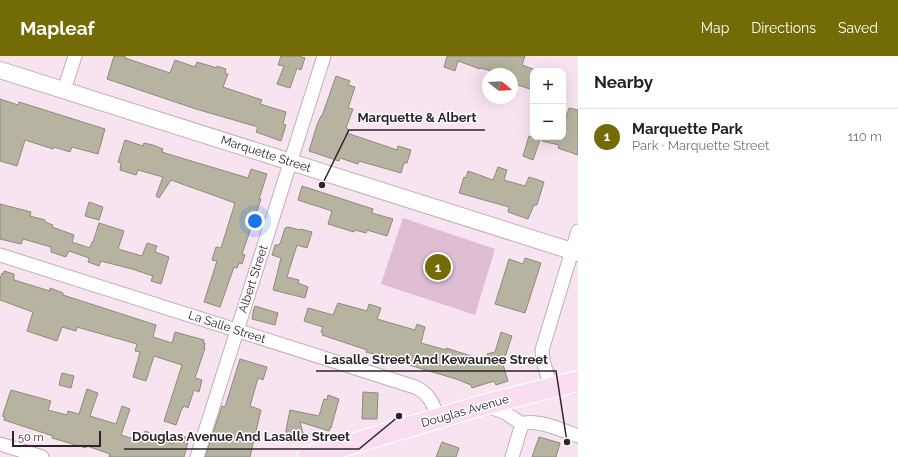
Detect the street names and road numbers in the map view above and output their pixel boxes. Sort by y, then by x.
street label: Marquette Street [219,133,313,175]
street label: Albert Street [235,243,271,315]
street label: La Salle Street [187,308,267,346]
street label: Douglas Avenue [419,392,511,430]

